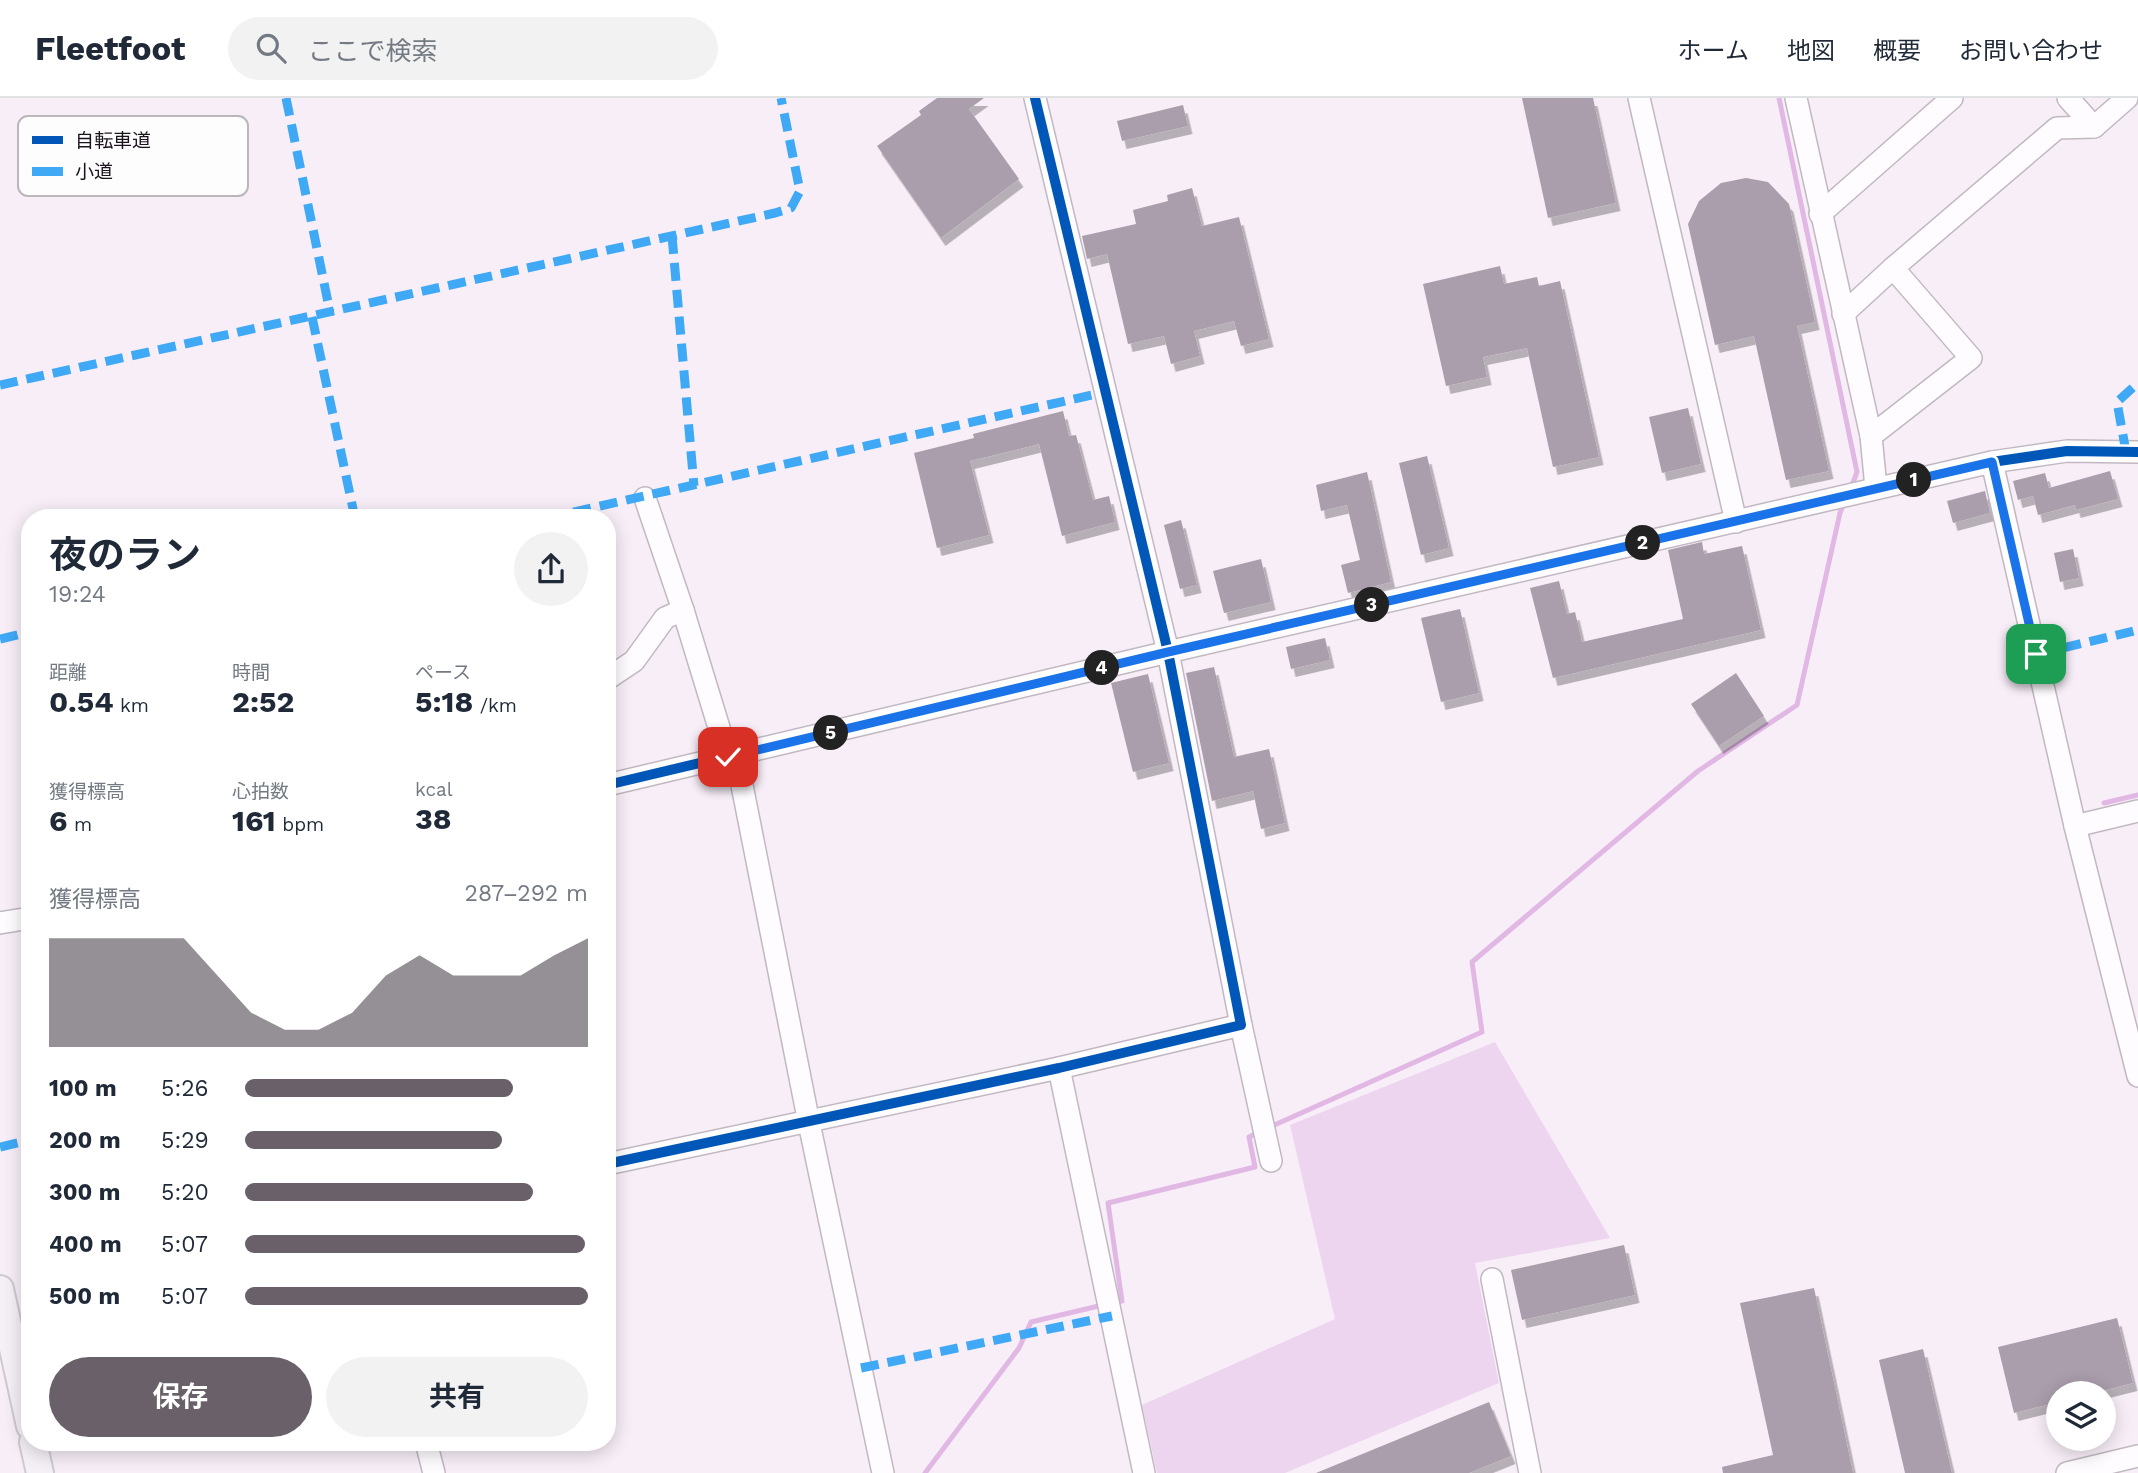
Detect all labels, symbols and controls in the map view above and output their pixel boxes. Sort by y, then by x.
search box [228,17,718,80]
text: Fleetfoot [35,29,186,68]
icon: search [252,29,290,67]
text: ここで検索 [308,36,438,66]
text: ホーム [1678,37,1749,65]
text: 地図 [1787,37,1835,65]
text: 概要 [1873,37,1921,65]
text: お問い合わせ [1959,37,2103,65]
legend [18,116,248,196]
text: 自転車道 [75,129,151,152]
text: 小道 [75,160,113,183]
pin: 1 [1896,462,1932,498]
text: 1 [1909,468,1918,491]
pin: 2 [1626,526,1660,560]
text: 2 [1637,531,1648,554]
button: share [514,532,588,606]
text: 夜のラン [49,533,201,577]
text: 19:24 [49,581,106,608]
pin: 3 [1354,588,1390,622]
text: 3 [1366,593,1377,616]
pin [2006,624,2066,684]
icon: arrive [2017,635,2055,673]
pin: 4 [1084,650,1120,686]
text: 4 [1095,656,1108,679]
text: 距離 [49,661,87,684]
text: 時間 [232,661,270,684]
text: ペース [415,661,471,684]
text: 0.54 [49,684,114,719]
text: 2:52 [232,684,294,719]
text: 5:18 [415,684,473,719]
text: km [114,694,149,717]
text: /km [473,694,517,717]
pin: 5 [814,716,848,750]
text: 5 [825,721,836,744]
pin [698,727,758,787]
icon: check [709,738,747,776]
text: kcal [415,778,453,801]
text: 獲得標高 [49,780,125,803]
text: 心拍数 [232,780,289,803]
text: 38 [415,801,452,836]
text: 6 [49,803,67,838]
text: 161 [232,803,276,838]
text: m [67,813,92,836]
text: bpm [276,813,324,836]
text: 287–292 m [465,880,588,907]
text: 獲得標高 [49,886,141,913]
text: 100 m [49,1075,117,1102]
text: 5:26 [161,1075,209,1102]
text: 200 m [49,1127,121,1154]
text: 5:29 [161,1127,209,1154]
text: 300 m [49,1179,120,1206]
text: 5:20 [161,1179,209,1206]
text: 400 m [49,1231,122,1258]
text: 5:07 [161,1231,208,1258]
text: 500 m [49,1283,120,1310]
text: 5:07 [161,1283,208,1310]
button: 保存 [49,1357,312,1437]
button: 共有 [326,1357,588,1437]
map controls [2046,1381,2116,1451]
button: layers [2046,1381,2116,1451]

